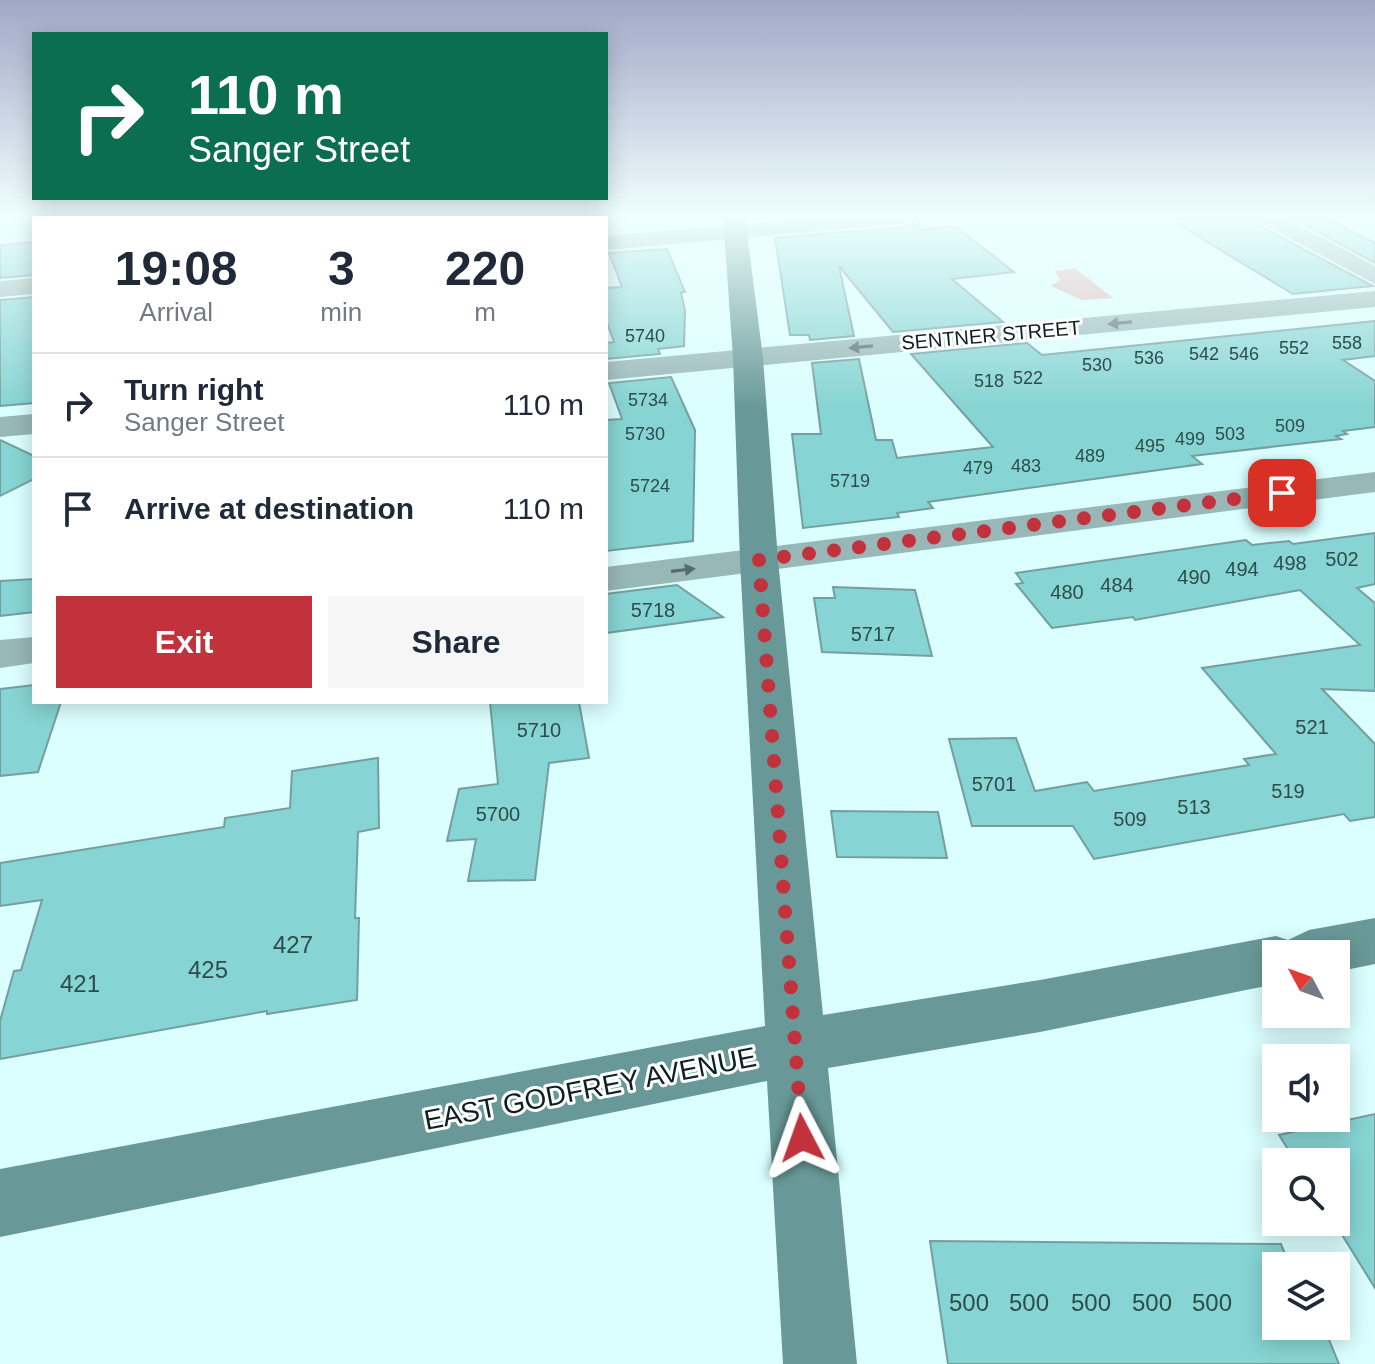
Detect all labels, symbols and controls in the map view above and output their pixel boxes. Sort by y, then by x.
text: 110 m [188,63,344,126]
icon: right [56,64,160,168]
text: Sanger Street [188,129,410,170]
text: 19:08 [115,242,238,295]
text: 3 [328,242,355,295]
text: 220 [445,242,525,295]
text: Arrival [139,297,213,327]
text: min [320,297,362,327]
text: m [474,297,496,327]
street label: SENTNER STREET [900,316,1082,354]
one-way arrow [1107,316,1132,329]
house number: 5740 [625,326,665,346]
house number: 558 [1332,333,1362,353]
house number: 552 [1279,338,1309,358]
one-way arrow [848,341,873,354]
house number: 542 [1189,344,1219,364]
house number: 546 [1229,344,1259,364]
house number: 536 [1134,348,1164,368]
house number: 530 [1082,355,1112,375]
house number: 522 [1013,368,1043,388]
house number: 518 [974,371,1004,391]
text: Turn right [124,373,263,406]
icon: right [56,383,100,427]
text: 110 m [503,388,584,421]
house number: 5734 [628,390,668,410]
text: Sanger Street [124,407,284,437]
house number: 509 [1275,416,1305,436]
house number: 5730 [625,424,665,444]
house number: 503 [1215,424,1245,444]
house number: 499 [1175,429,1205,449]
house number: 495 [1135,436,1165,456]
house number: 489 [1075,446,1105,466]
house number: 483 [1011,456,1041,476]
house number: 479 [963,458,993,478]
pin [1248,459,1316,527]
house number: 5719 [830,471,870,491]
icon: arrive [1260,471,1304,515]
house number: 5724 [630,476,670,496]
icon: arrive [56,487,100,531]
text: Arrive at destination [124,492,414,525]
text: 110 m [503,492,584,525]
house number: 502 [1325,548,1359,570]
house number: 498 [1273,552,1307,574]
house number: 494 [1225,558,1259,580]
one-way arrow [670,563,695,576]
house number: 490 [1177,566,1211,588]
house number: 484 [1100,574,1134,596]
house number: 480 [1050,581,1084,603]
button: Exit [56,596,312,688]
button: Share [328,596,584,688]
house number: 5718 [631,599,675,621]
house number: 5717 [851,623,895,645]
house number: 521 [1295,716,1329,738]
house number: 5710 [517,719,561,741]
house number: 5701 [972,773,1016,795]
house number: 519 [1271,780,1305,802]
house number: 513 [1177,796,1211,818]
house number: 5700 [476,803,520,825]
house number: 509 [1113,808,1147,830]
house number: 427 [273,931,313,958]
north arrow [1262,940,1350,1028]
map controls [1262,940,1350,1340]
house number: 425 [188,956,228,983]
house number: 421 [60,970,100,997]
street label: EAST GODFREY AVENUE [421,1041,759,1136]
button: sound [1262,1044,1350,1132]
position arrow [760,1096,844,1180]
button: search [1262,1148,1350,1236]
button: layers [1262,1252,1350,1340]
house number: 500 [949,1289,989,1316]
house number: 500 [1009,1289,1049,1316]
house number: 500 [1071,1289,1111,1316]
house number: 500 [1132,1289,1172,1316]
house number: 500 [1192,1289,1232,1316]

